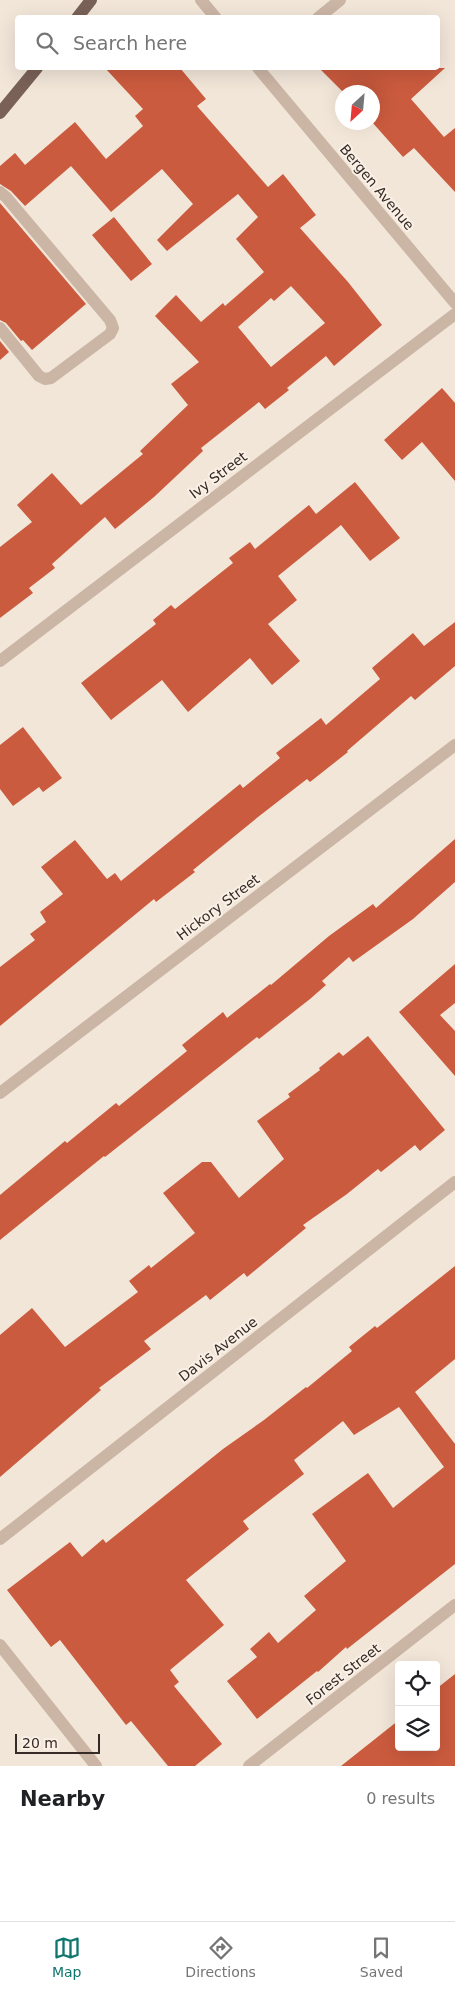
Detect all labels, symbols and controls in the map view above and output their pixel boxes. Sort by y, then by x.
search box [15,15,440,70]
icon: search [33,29,61,57]
text: Search here [73,32,187,54]
north arrow [335,85,380,130]
street label: Bergen Avenue [337,141,417,233]
street label: Ivy Street [186,448,250,502]
street label: Hickory Street [174,870,263,943]
street label: Davis Avenue [176,1313,260,1385]
street label: Forest Street [303,1640,384,1708]
map controls [395,1661,440,1751]
button: locate [395,1661,440,1706]
button: layers [395,1706,440,1751]
scale bar [15,1731,100,1754]
text: 20 m [22,1735,58,1751]
text: Nearby [20,1787,105,1811]
text: 0 results [366,1789,435,1808]
tab: Map [52,1934,81,1980]
tab: Directions [185,1934,256,1980]
tab: Saved [360,1934,403,1980]

